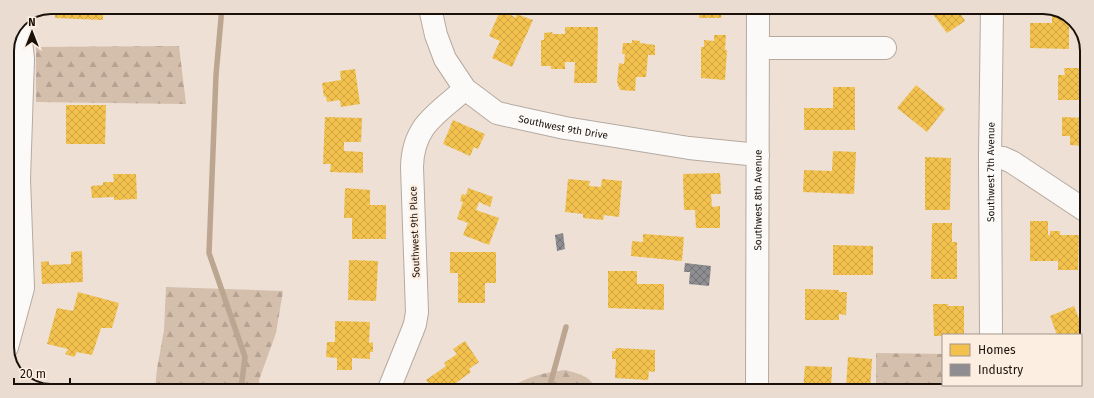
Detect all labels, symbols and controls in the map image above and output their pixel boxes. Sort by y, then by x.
north arrow [12,12,52,52]
text: N [28,16,36,29]
street label: Southwest 9th Drive [517,113,609,142]
street label: Southwest 7th Avenue [985,122,997,222]
street label: Southwest 8th Avenue [752,149,765,251]
street label: Southwest 9th Place [407,186,423,278]
legend [942,334,1082,386]
text: Homes [978,343,1016,357]
scale bar [14,360,70,386]
text: Industry [978,363,1023,377]
text: 20 m [20,367,46,381]

